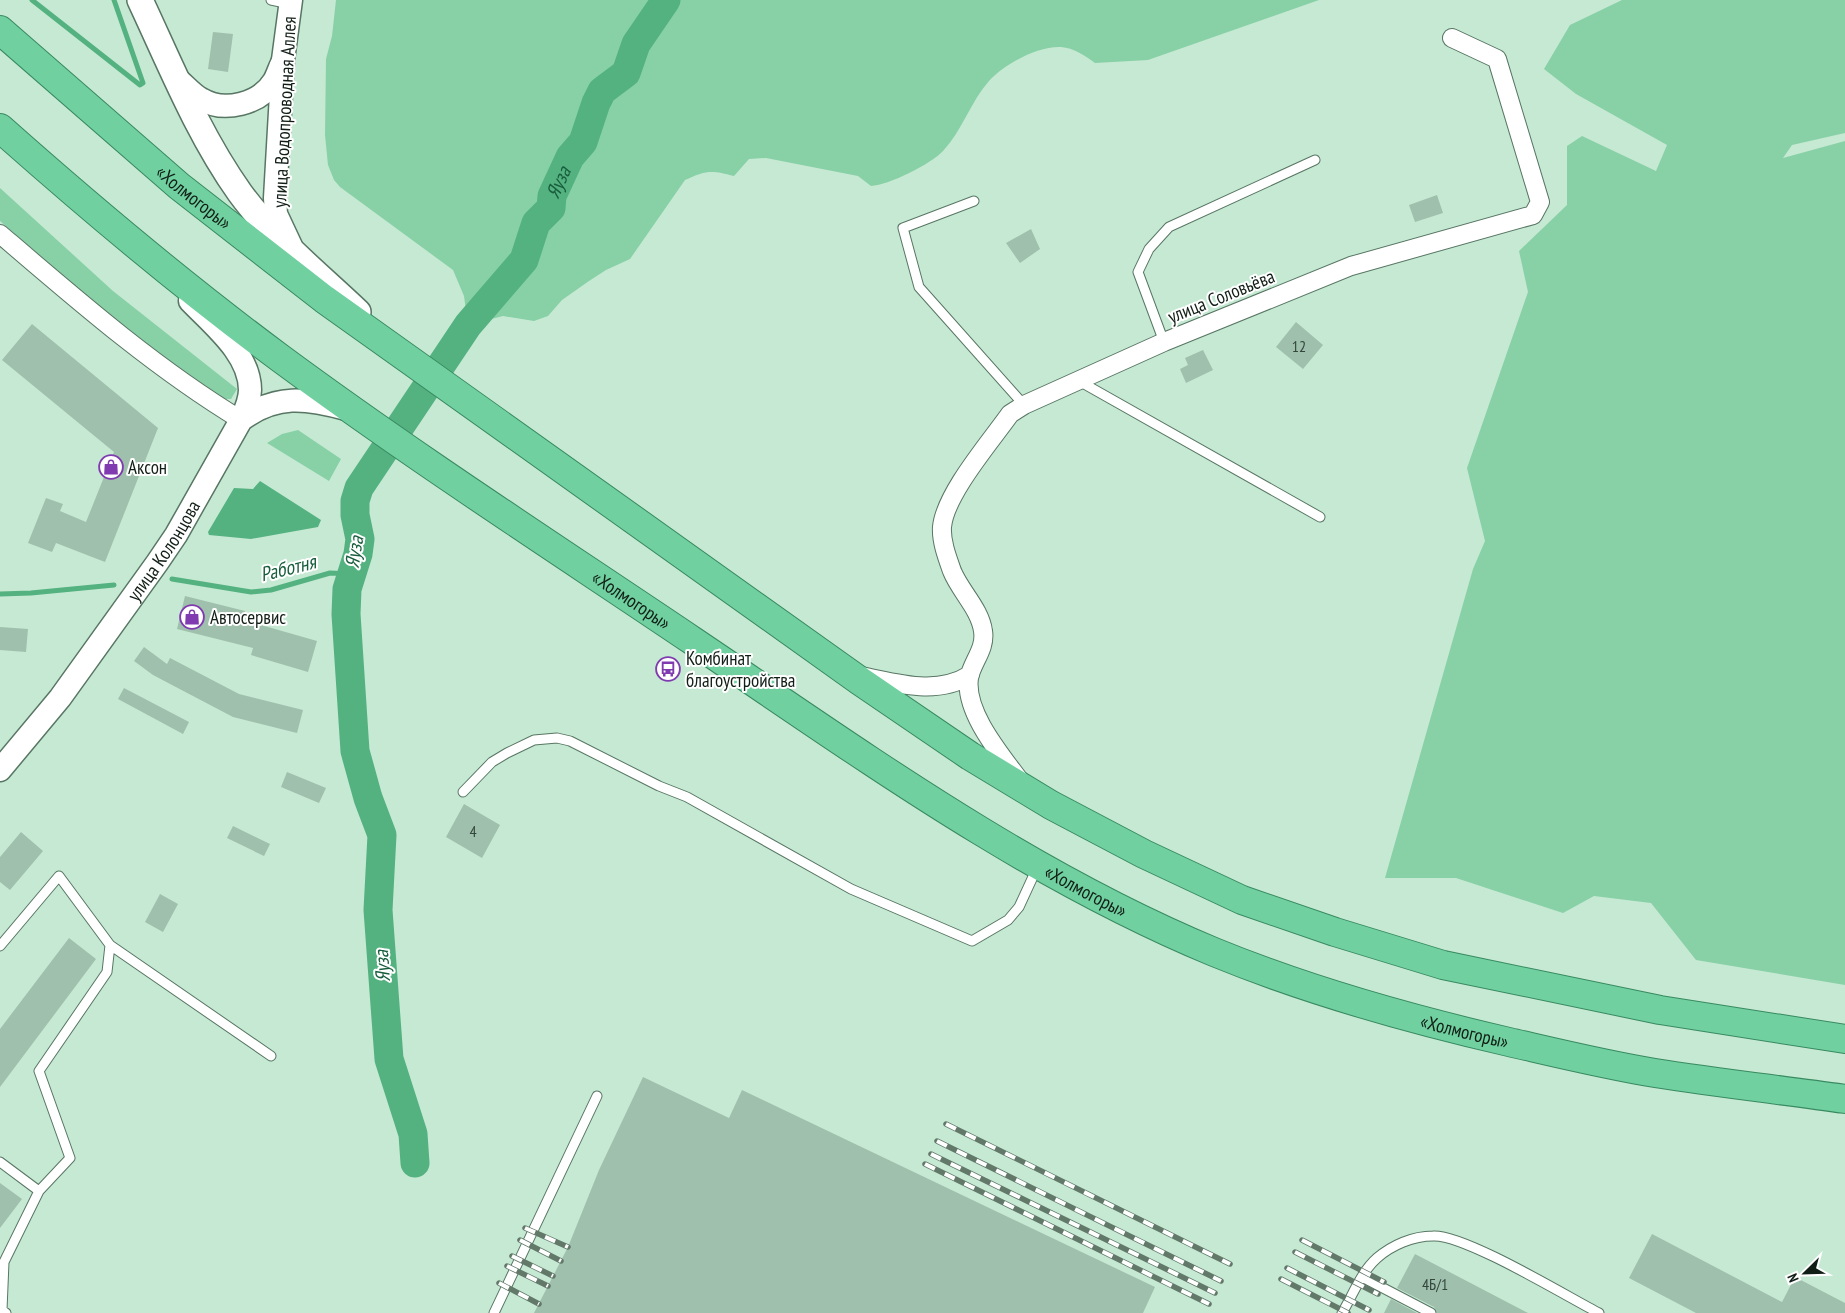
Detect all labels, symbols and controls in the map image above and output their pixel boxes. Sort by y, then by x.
street label: улица Водопроводная Аллея [267,16,301,208]
street label: «Холмогоры» [151,160,236,234]
water label: Яуза [540,162,577,202]
street label: улица Соловьёва [1164,264,1278,328]
house number: 12 [1292,336,1306,356]
shop icon: Аксон [98,454,124,480]
place label: Аксон [128,455,167,479]
street label: улица Колонцова [122,496,205,606]
water label: Яуза [339,533,369,570]
water label: Работня [257,548,321,587]
street label: «Холмогоры» [587,565,675,635]
shop icon: Автосервис [179,604,205,630]
place label: Автосервис [210,605,286,629]
place label: Комбинат благоустройства [686,646,795,692]
bus stop icon: Комбинат благоустройства [655,656,681,682]
house number: 4 [469,821,477,841]
street label: «Холмогоры» [1040,859,1131,922]
water label: Яуза [368,948,396,983]
street label: «Холмогоры» [1418,1009,1511,1053]
north arrow [1780,1248,1830,1298]
text: N [1783,1271,1803,1285]
house number: 4Б/1 [1422,1274,1448,1294]

